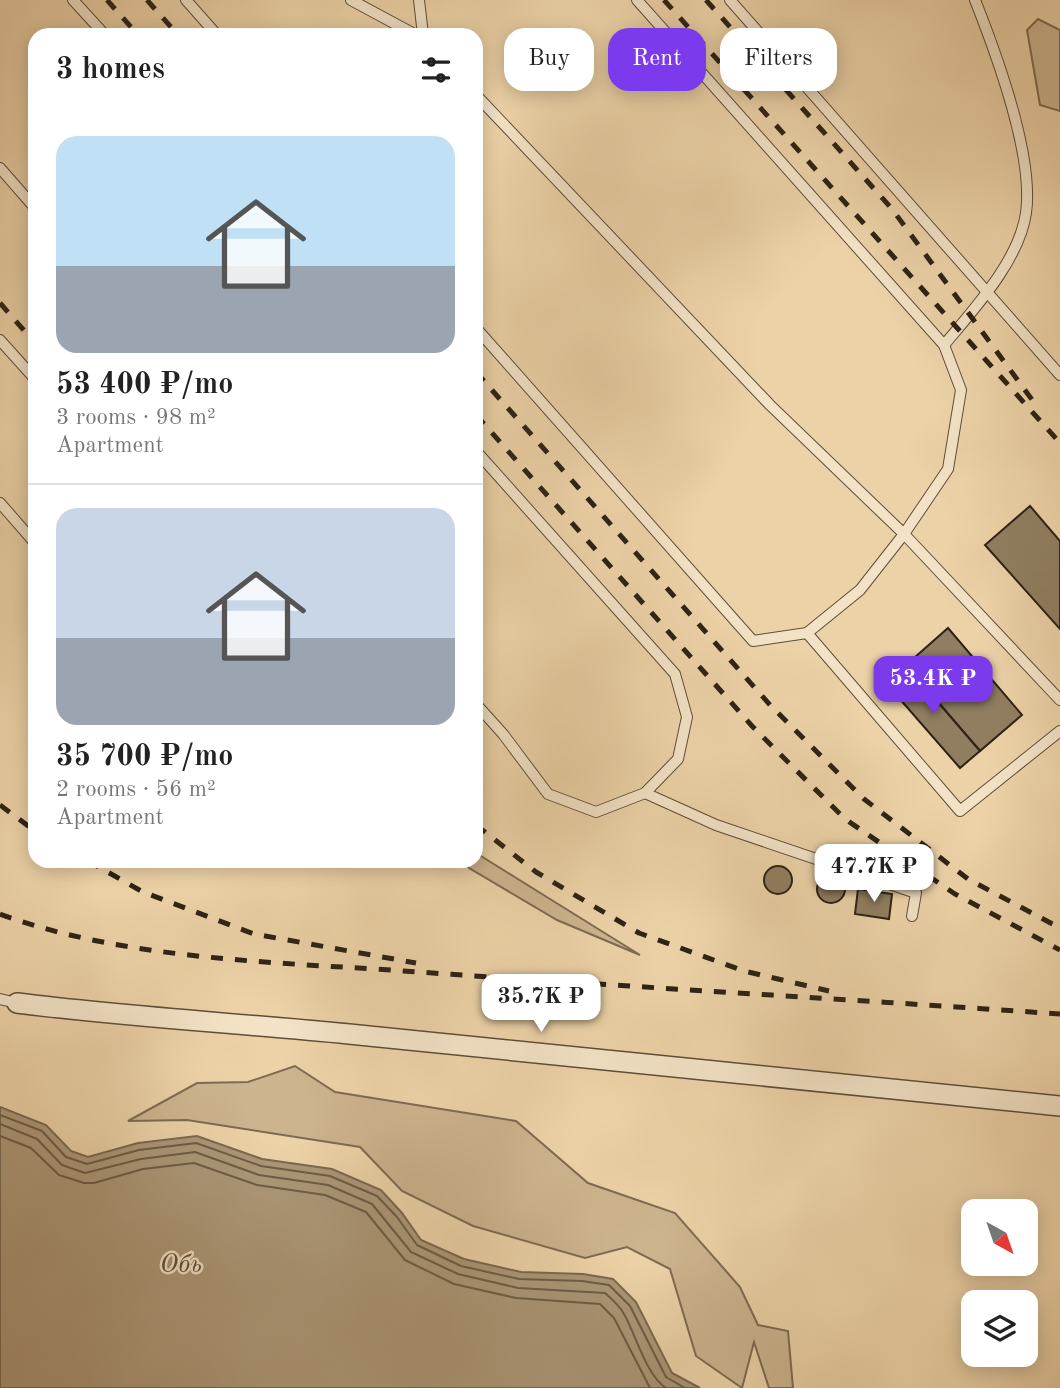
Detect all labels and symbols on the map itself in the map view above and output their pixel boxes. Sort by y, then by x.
pin: 53.4K ₽ [868,656,998,716]
pin: 47.7K ₽ [809,844,939,904]
pin: 35.7K ₽ [476,974,606,1034]
north arrow [961,1199,1038,1276]
water label: Обь [160,1252,202,1278]

